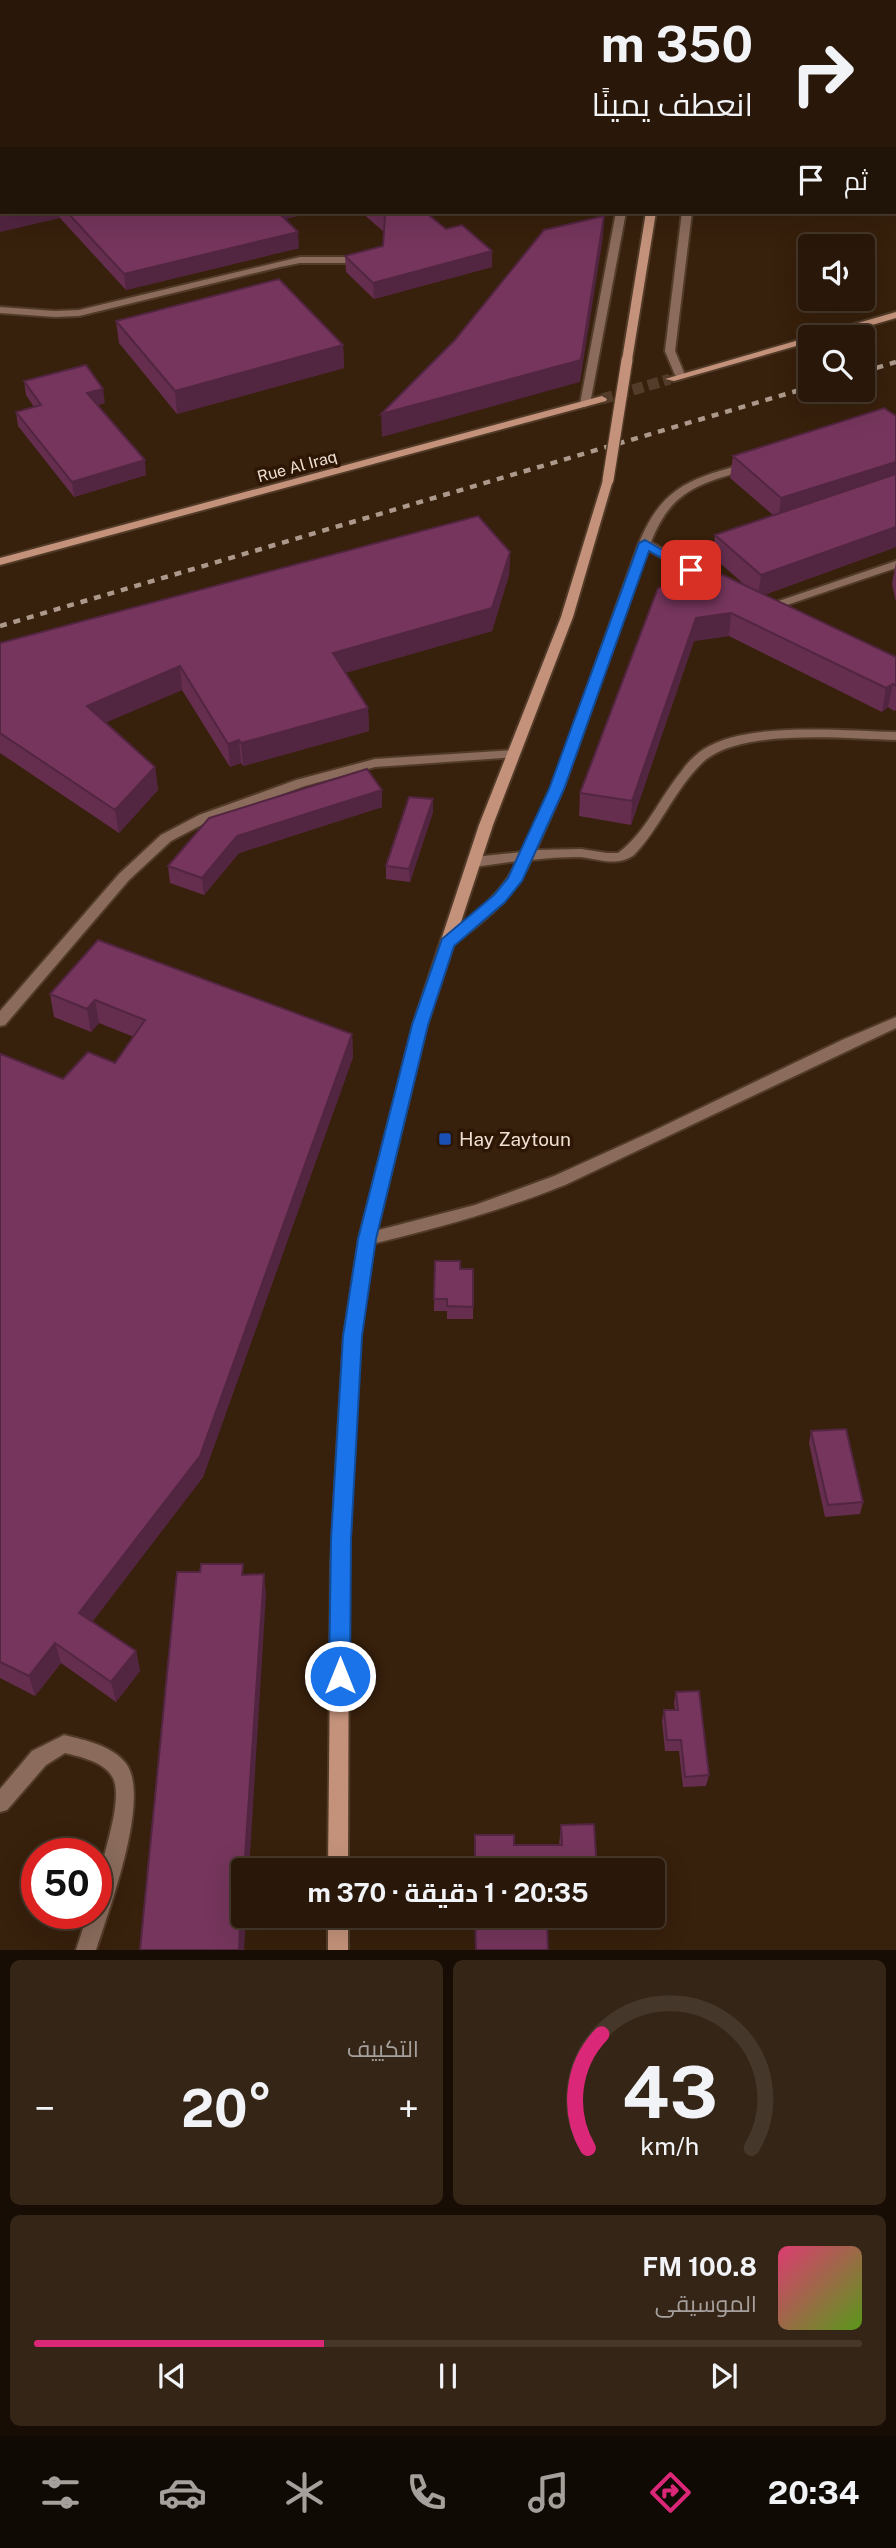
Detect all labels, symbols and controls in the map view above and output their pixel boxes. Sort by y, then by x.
text: 350 m [601,15,753,73]
icon: right [777,28,868,119]
text: انعطف يمينًا [592,86,753,123]
icon: arrive [792,161,830,199]
text: ثم [844,165,868,196]
map controls [798,234,875,402]
button: sound [798,234,875,311]
button: search [798,325,875,402]
street label: Rue Al Iraq [255,447,339,486]
pin [661,540,721,600]
icon: arrive [672,551,710,589]
place label: Hay Zaytoun [459,1128,571,1150]
marker: Hay Zaytoun [437,1131,453,1147]
position arrow [303,1639,377,1713]
speed limit sign: 50 [21,1838,112,1929]
text: 20:35 · 1 دقيقة · 370 m [307,1877,589,1908]
text: التكييف [347,2035,419,2062]
text: 43 [621,2050,718,2135]
text: 20° [181,2078,272,2139]
text: − [34,2086,55,2131]
text: + [398,2086,419,2131]
text: km/h [640,2131,699,2161]
text: 100.8 FM [642,2251,757,2282]
text: الموسيقى [655,2290,757,2317]
icon: previous [153,2357,191,2395]
icon: pause [429,2357,467,2395]
icon: next [705,2357,743,2395]
icon: filters [36,2468,85,2517]
icon: car [158,2468,207,2517]
icon: climate [280,2468,329,2517]
icon: phone [402,2468,451,2517]
icon: music [524,2468,573,2517]
icon: directions [646,2468,695,2517]
text: 20:34 [768,2474,860,2511]

